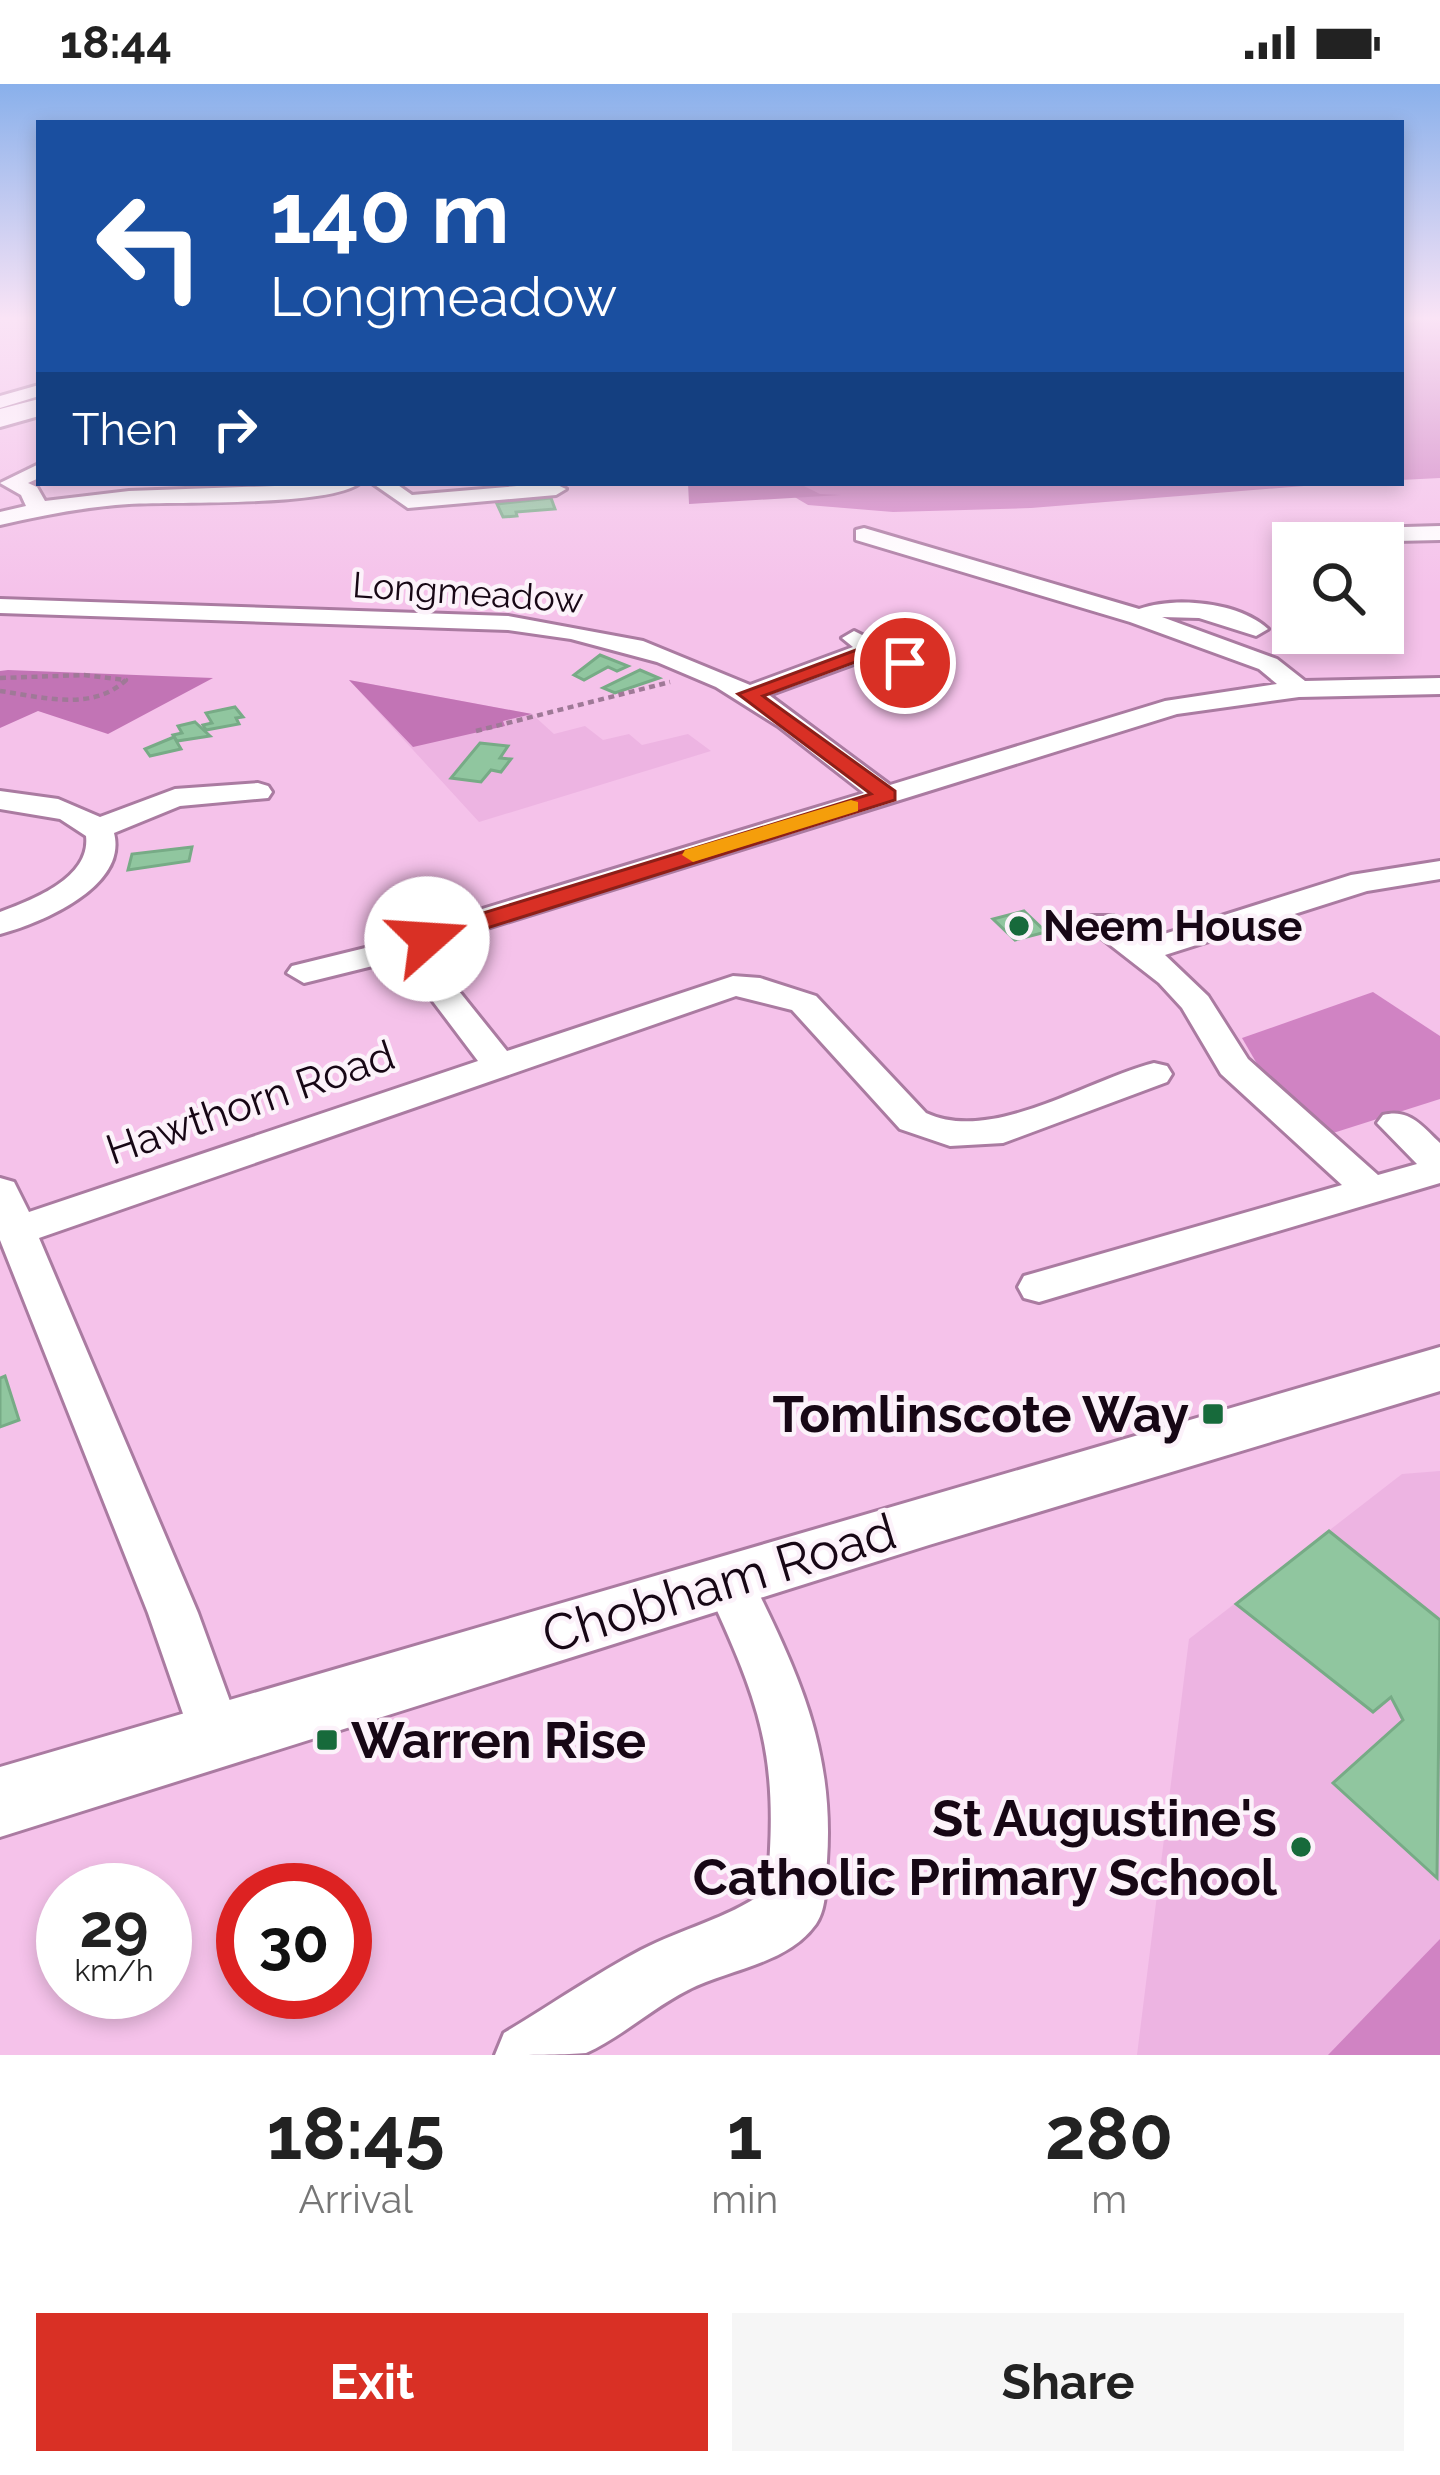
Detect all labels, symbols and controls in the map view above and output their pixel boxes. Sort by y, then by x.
text: 18:44 [60,16,172,69]
text: 140 m [270,164,509,263]
icon: left [72,168,228,324]
text: Longmeadow [270,265,617,329]
icon: right [202,396,268,462]
text: Then [72,403,178,456]
map controls [1272,522,1404,654]
button: search [1272,522,1404,654]
street label: Longmeadow [351,563,585,621]
pin [854,612,956,714]
icon: arrive [872,630,938,696]
position arrow [364,876,490,1002]
place label: Neem House [1043,902,1302,951]
marker: Neem House [1006,913,1032,939]
street label: Hawthorn Road [100,1030,401,1175]
place label: Tomlinscote Way [773,1384,1189,1444]
marker: Tomlinscote Way [1200,1401,1226,1427]
street label: Chobham Road [535,1501,903,1665]
place label: Warren Rise [351,1710,646,1770]
marker: Warren Rise [314,1727,340,1753]
place label: St Augustine's Catholic Primary School [693,1788,1278,1907]
marker: St Augustine's Catholic Primary School [1288,1834,1314,1860]
speed limit sign: 30 [216,1863,372,2019]
text: 29 [79,1891,149,1961]
text: km/h [74,1953,154,1988]
text: 18:45 [267,2091,445,2176]
text: 1 [727,2091,763,2176]
text: 280 [1045,2091,1173,2176]
text: Arrival [298,2176,413,2222]
text: min [711,2176,778,2222]
text: m [1091,2176,1127,2222]
button: Exit [36,2313,708,2451]
button: Share [732,2313,1404,2451]

